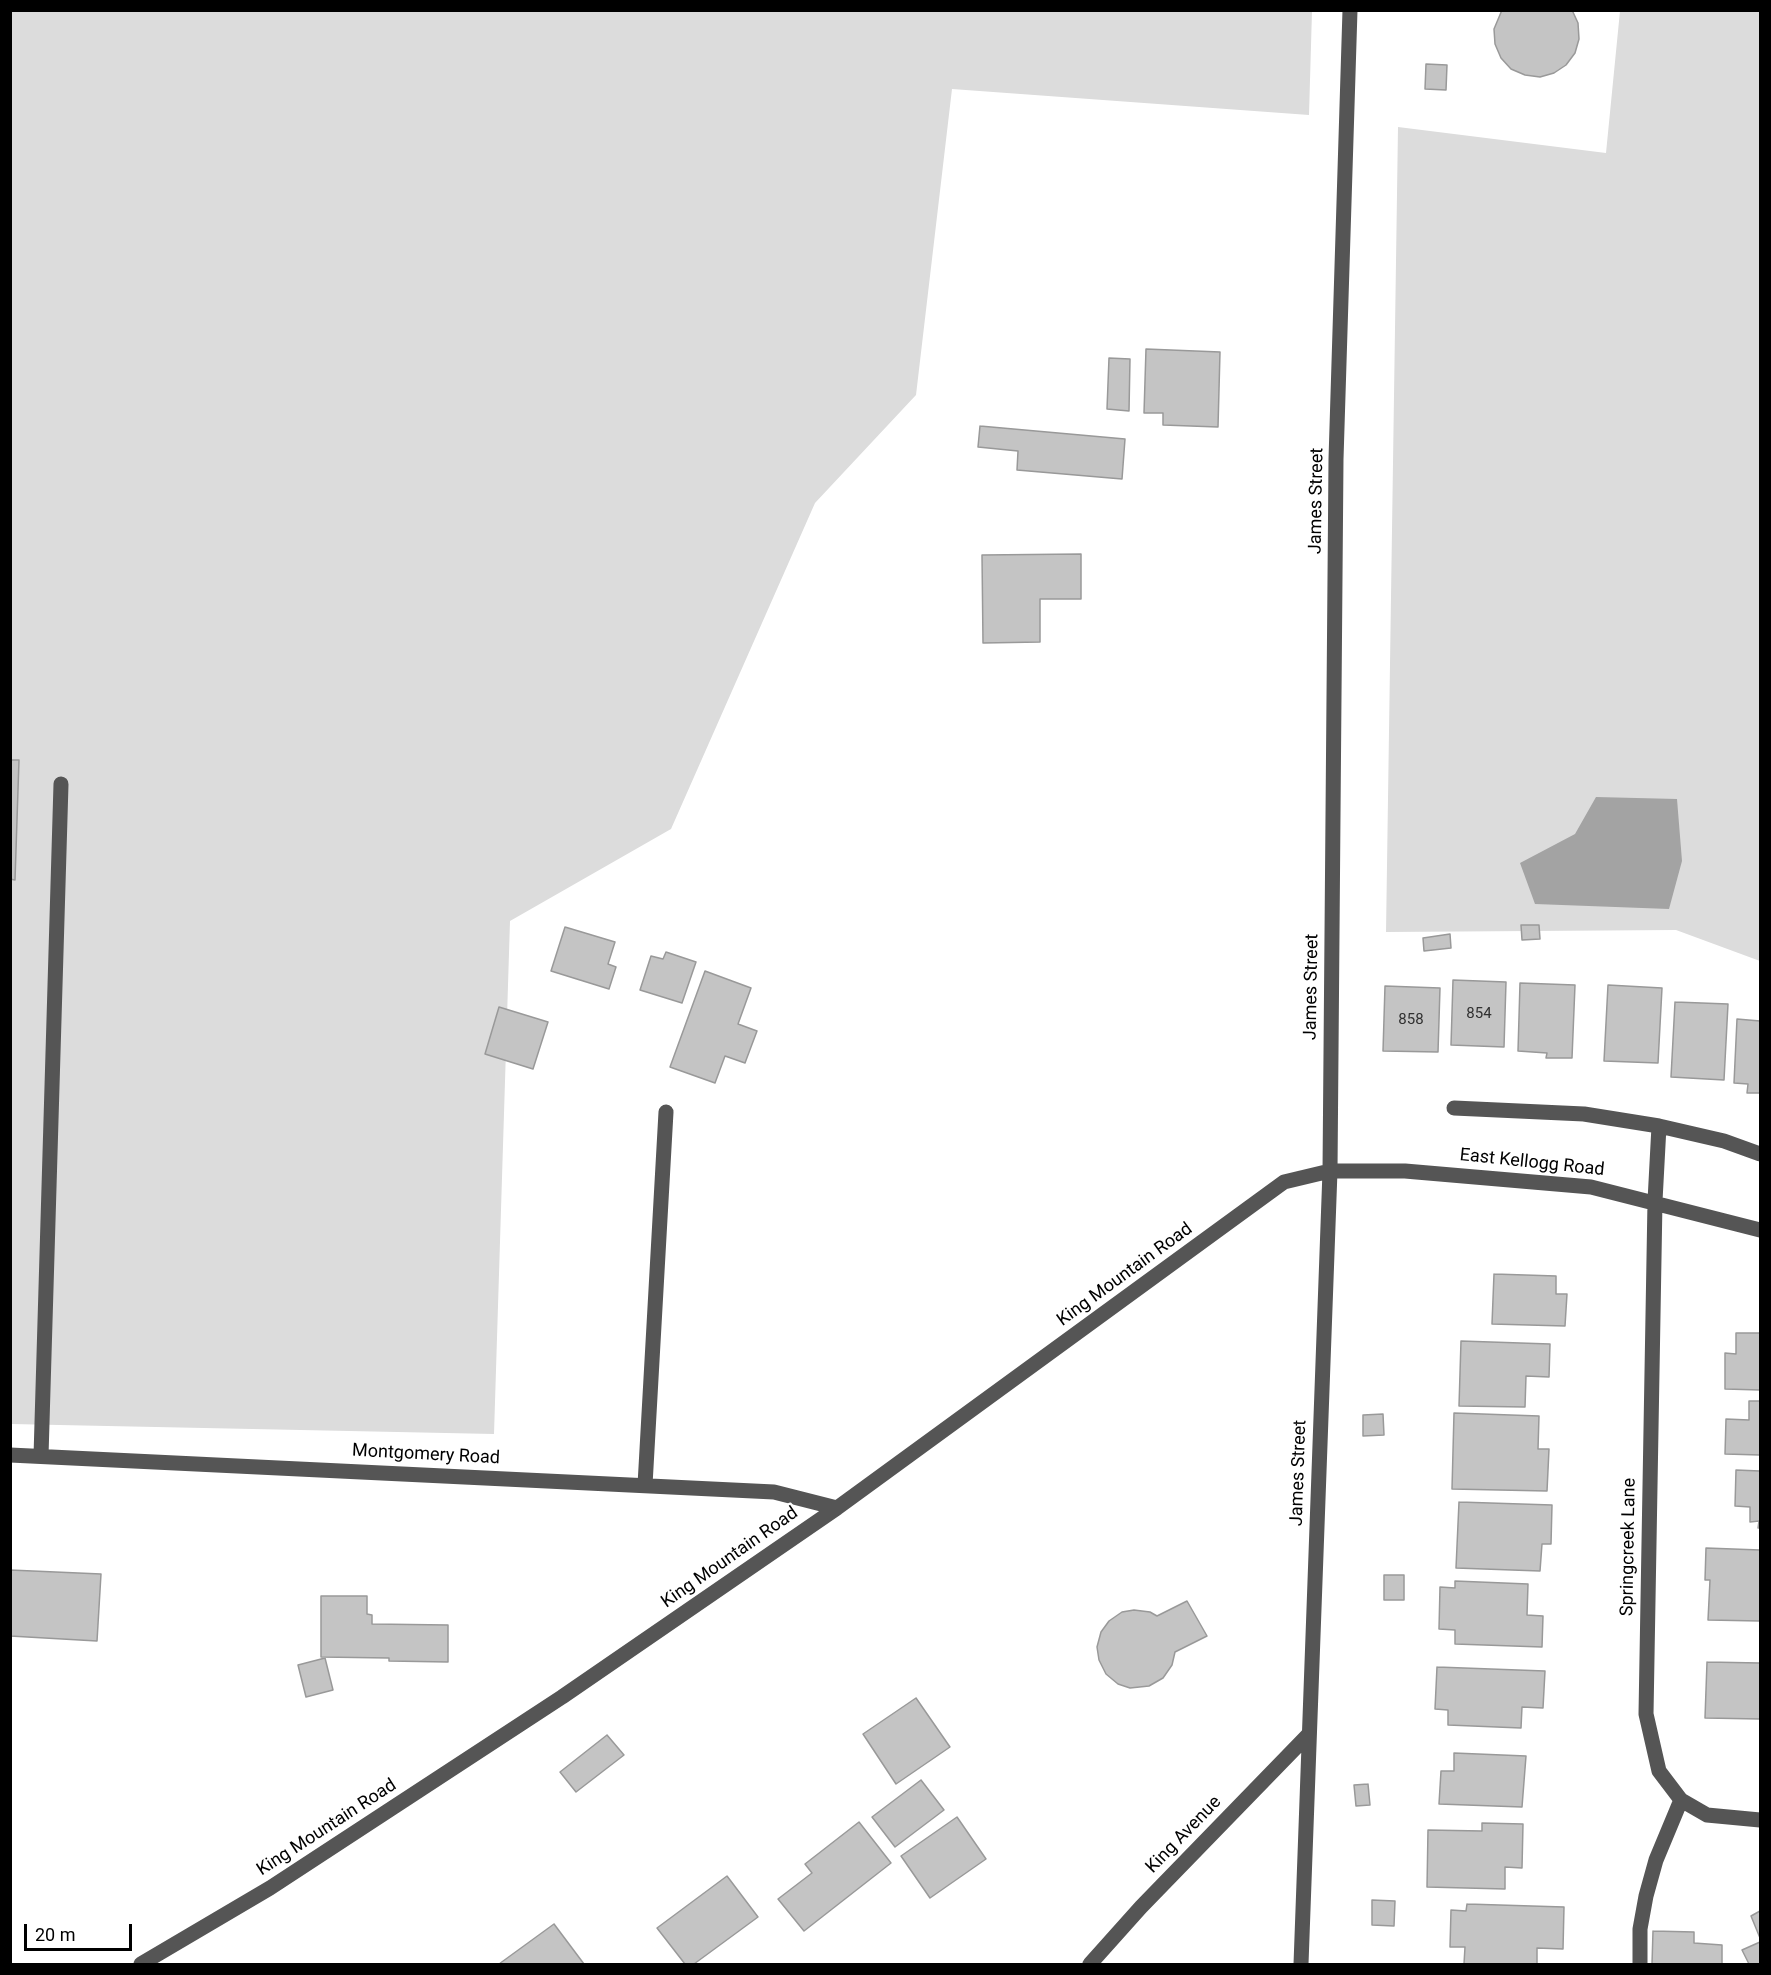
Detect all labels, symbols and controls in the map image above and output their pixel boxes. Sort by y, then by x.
street label: James Street [1305,448,1329,554]
street label: James Street [1300,934,1324,1040]
house number: 854 [1466,1005,1492,1023]
house number: 858 [1398,1011,1424,1029]
street label: East Kellogg Road [1459,1145,1605,1181]
street label: King Mountain Road [1053,1219,1197,1331]
street label: James Street [1286,1420,1312,1526]
street label: Montgomery Road [352,1440,500,1470]
street label: Springcreek Lane [1617,1478,1641,1616]
street label: King Mountain Road [658,1503,802,1613]
street label: King Mountain Road [253,1775,401,1881]
street label: King Avenue [1142,1792,1226,1878]
scale bar [27,1912,135,1950]
text: 20 m [35,1924,75,1945]

